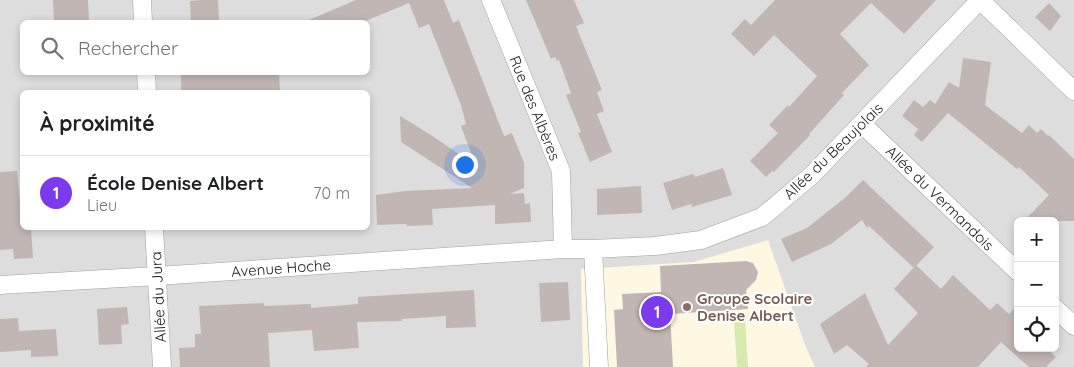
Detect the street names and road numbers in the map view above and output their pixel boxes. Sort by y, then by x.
street label: Rue des Albères [505,53,565,163]
street label: Allée du Beaujolais [779,99,887,203]
street label: Allée du Vermandois [882,141,998,255]
street label: Allée du Jura [146,251,170,343]
street label: Avenue Hoche [230,255,332,281]

